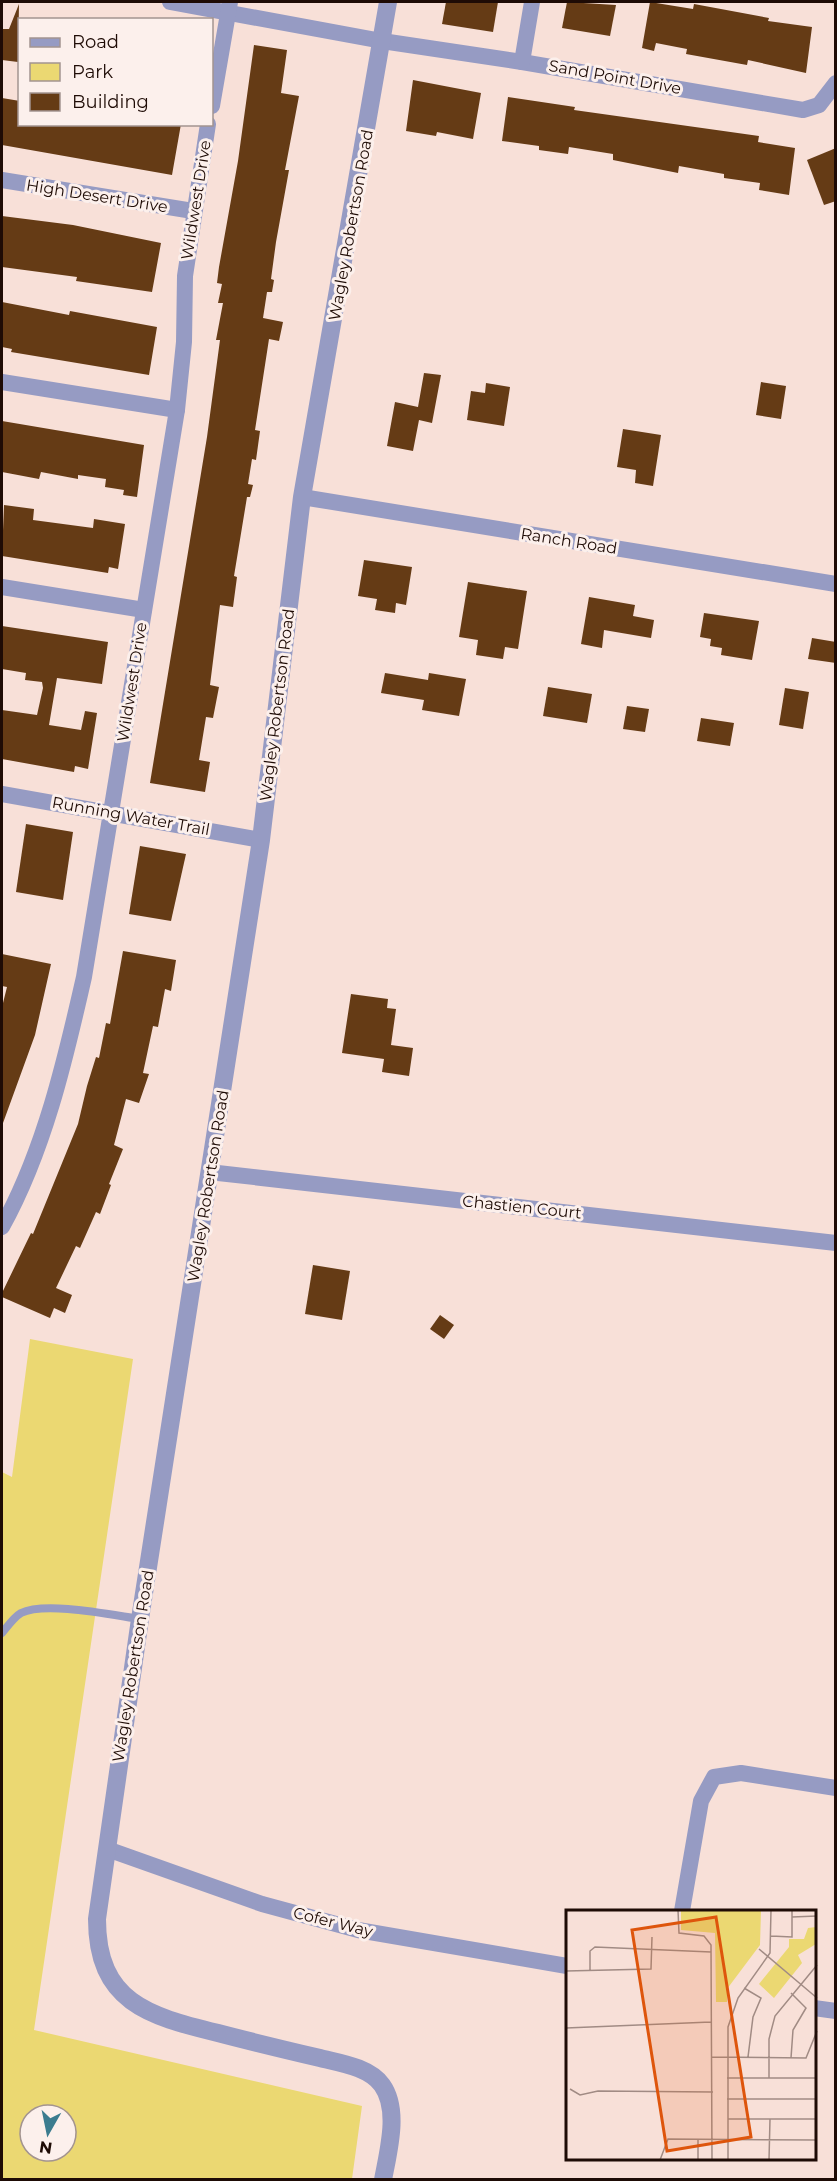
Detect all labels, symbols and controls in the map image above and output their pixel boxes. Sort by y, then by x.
legend [18,18,213,126]
text: Road [72,31,119,53]
street label: Sand Point Drive [547,56,683,98]
text: Park [72,61,113,83]
text: Building [72,91,149,113]
street label: Wagley Robertson Road [325,128,377,322]
street label: Wildwest Drive [177,139,215,261]
street label: High Desert Drive [25,175,169,217]
street label: Ranch Road [519,524,619,558]
street label: Wagley Robertson Road [256,608,298,802]
street label: Wildwest Drive [113,621,151,743]
street label: Running Water Trail [51,793,211,839]
street label: Wagley Robertson Road [183,1089,233,1283]
street label: Chastien Court [461,1191,583,1223]
street label: Wagley Robertson Road [108,1569,158,1763]
street label: Cofer Way [291,1903,375,1941]
inset map [566,1910,816,2160]
north arrow [18,2103,78,2163]
text: N [38,2137,54,2158]

